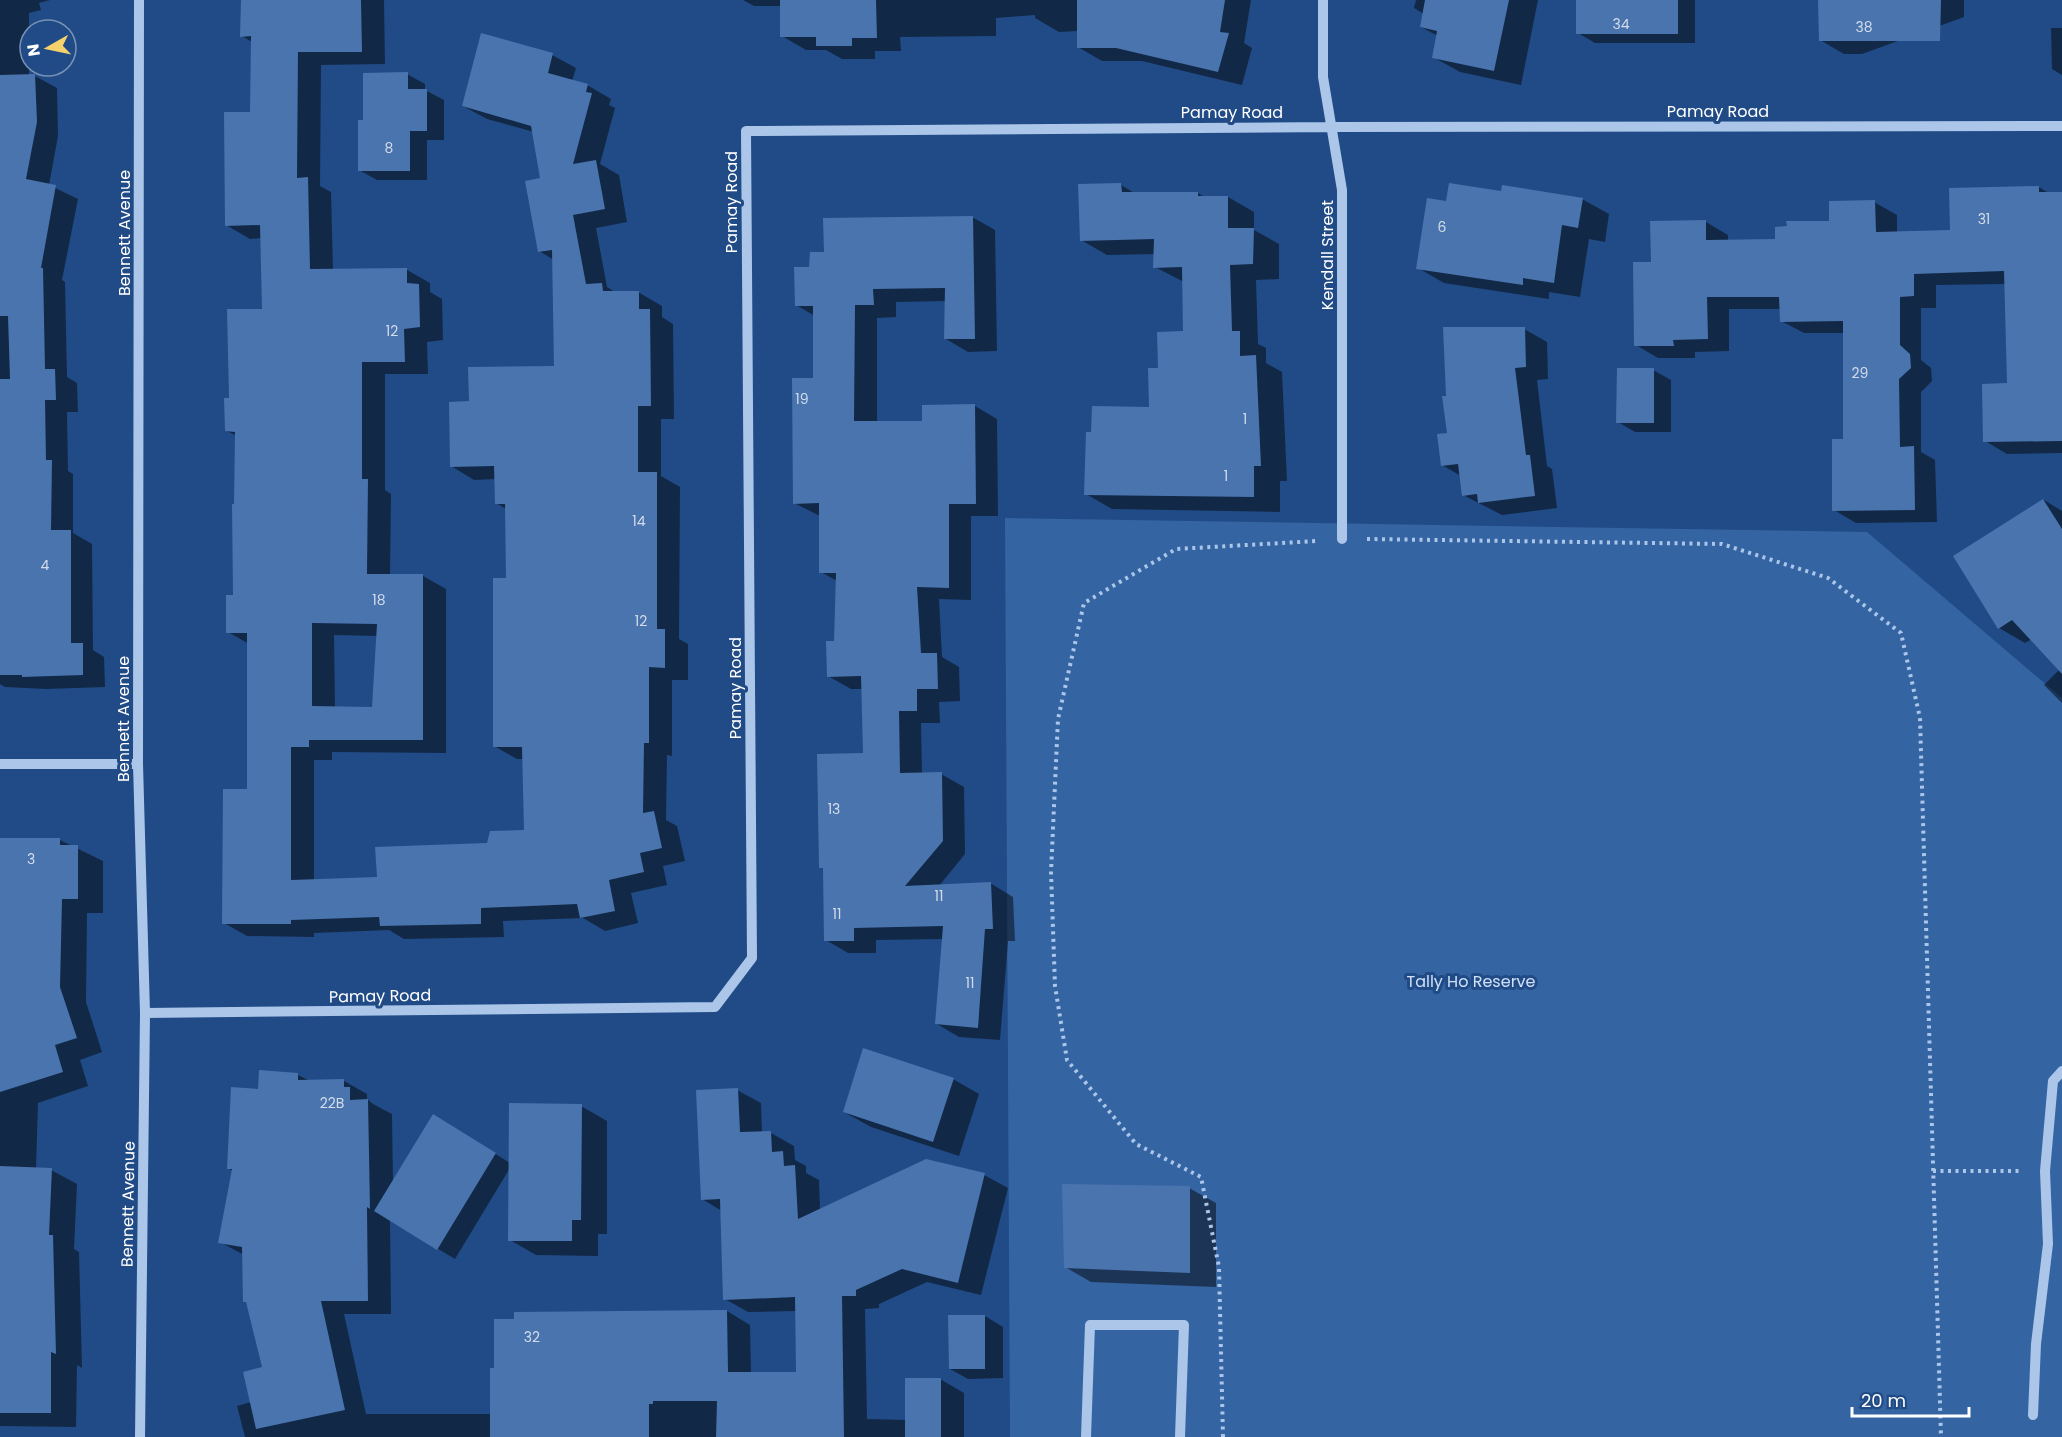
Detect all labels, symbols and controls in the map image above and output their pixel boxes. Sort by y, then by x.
house number: 34 [1612,14,1630,34]
house number: 38 [1855,17,1873,37]
north arrow [18,18,78,78]
text: N [21,43,46,58]
street label: Pamay Road [1667,100,1769,123]
street label: Pamay Road [1181,101,1283,124]
house number: 8 [385,138,394,158]
street label: Pamay Road [720,151,743,253]
street label: Bennett Avenue [113,170,136,296]
street label: Kendall Street [1316,200,1339,310]
house number: 31 [1978,209,1990,229]
house number: 6 [1438,217,1447,237]
house number: 12 [386,321,398,341]
house number: 29 [1852,363,1868,383]
house number: 19 [795,389,809,409]
house number: 1 [1243,409,1247,429]
house number: 1 [1224,466,1228,486]
house number: 14 [632,511,646,531]
house number: 4 [41,555,50,575]
house number: 18 [372,590,386,610]
house number: 12 [635,611,647,631]
street label: Pamay Road [724,637,747,739]
street label: Bennett Avenue [112,656,135,782]
house number: 13 [828,799,840,819]
house number: 3 [27,849,35,869]
house number: 11 [935,886,943,906]
house number: 11 [833,904,841,924]
park label: Tally Ho Reserve [1407,970,1536,993]
house number: 11 [966,973,974,993]
street label: Pamay Road [329,984,431,1008]
house number: 22B [320,1093,344,1113]
street label: Bennett Avenue [115,1141,141,1267]
house number: 32 [524,1327,540,1347]
scale bar [1852,1380,1969,1418]
text: 20 m [1861,1388,1906,1413]

